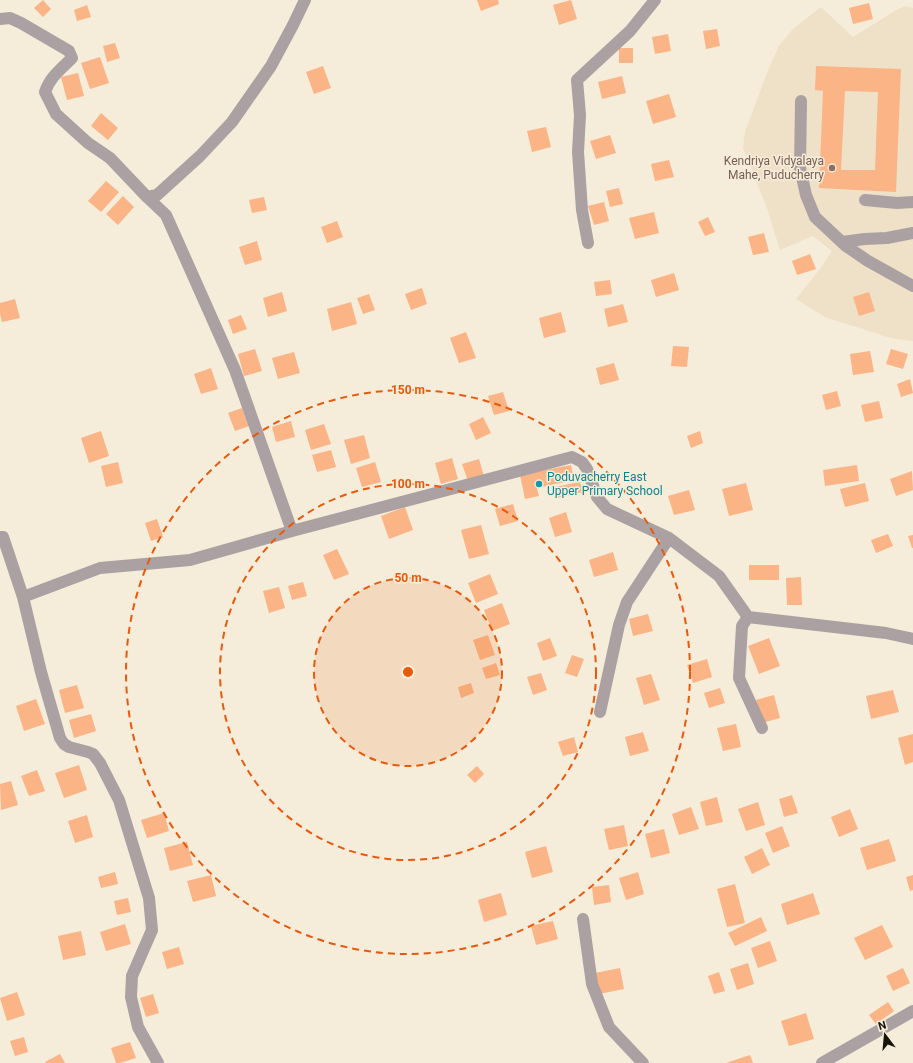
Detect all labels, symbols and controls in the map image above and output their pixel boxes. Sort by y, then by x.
place label: Kendriya Vidyalaya Mahe, Puducherry [724,154,824,182]
marker: Kendriya Vidyalaya Mahe, Puducherry [827,163,837,173]
text: 150 m [391,383,425,397]
place label: Poduvacherry East Upper Primary School [547,470,663,498]
text: 100 m [391,477,425,491]
marker: Poduvacherry East Upper Primary School [534,479,544,489]
text: 50 m [394,571,422,585]
centre of rings [401,665,415,679]
north arrow [865,1015,905,1055]
text: N [877,1018,888,1033]

